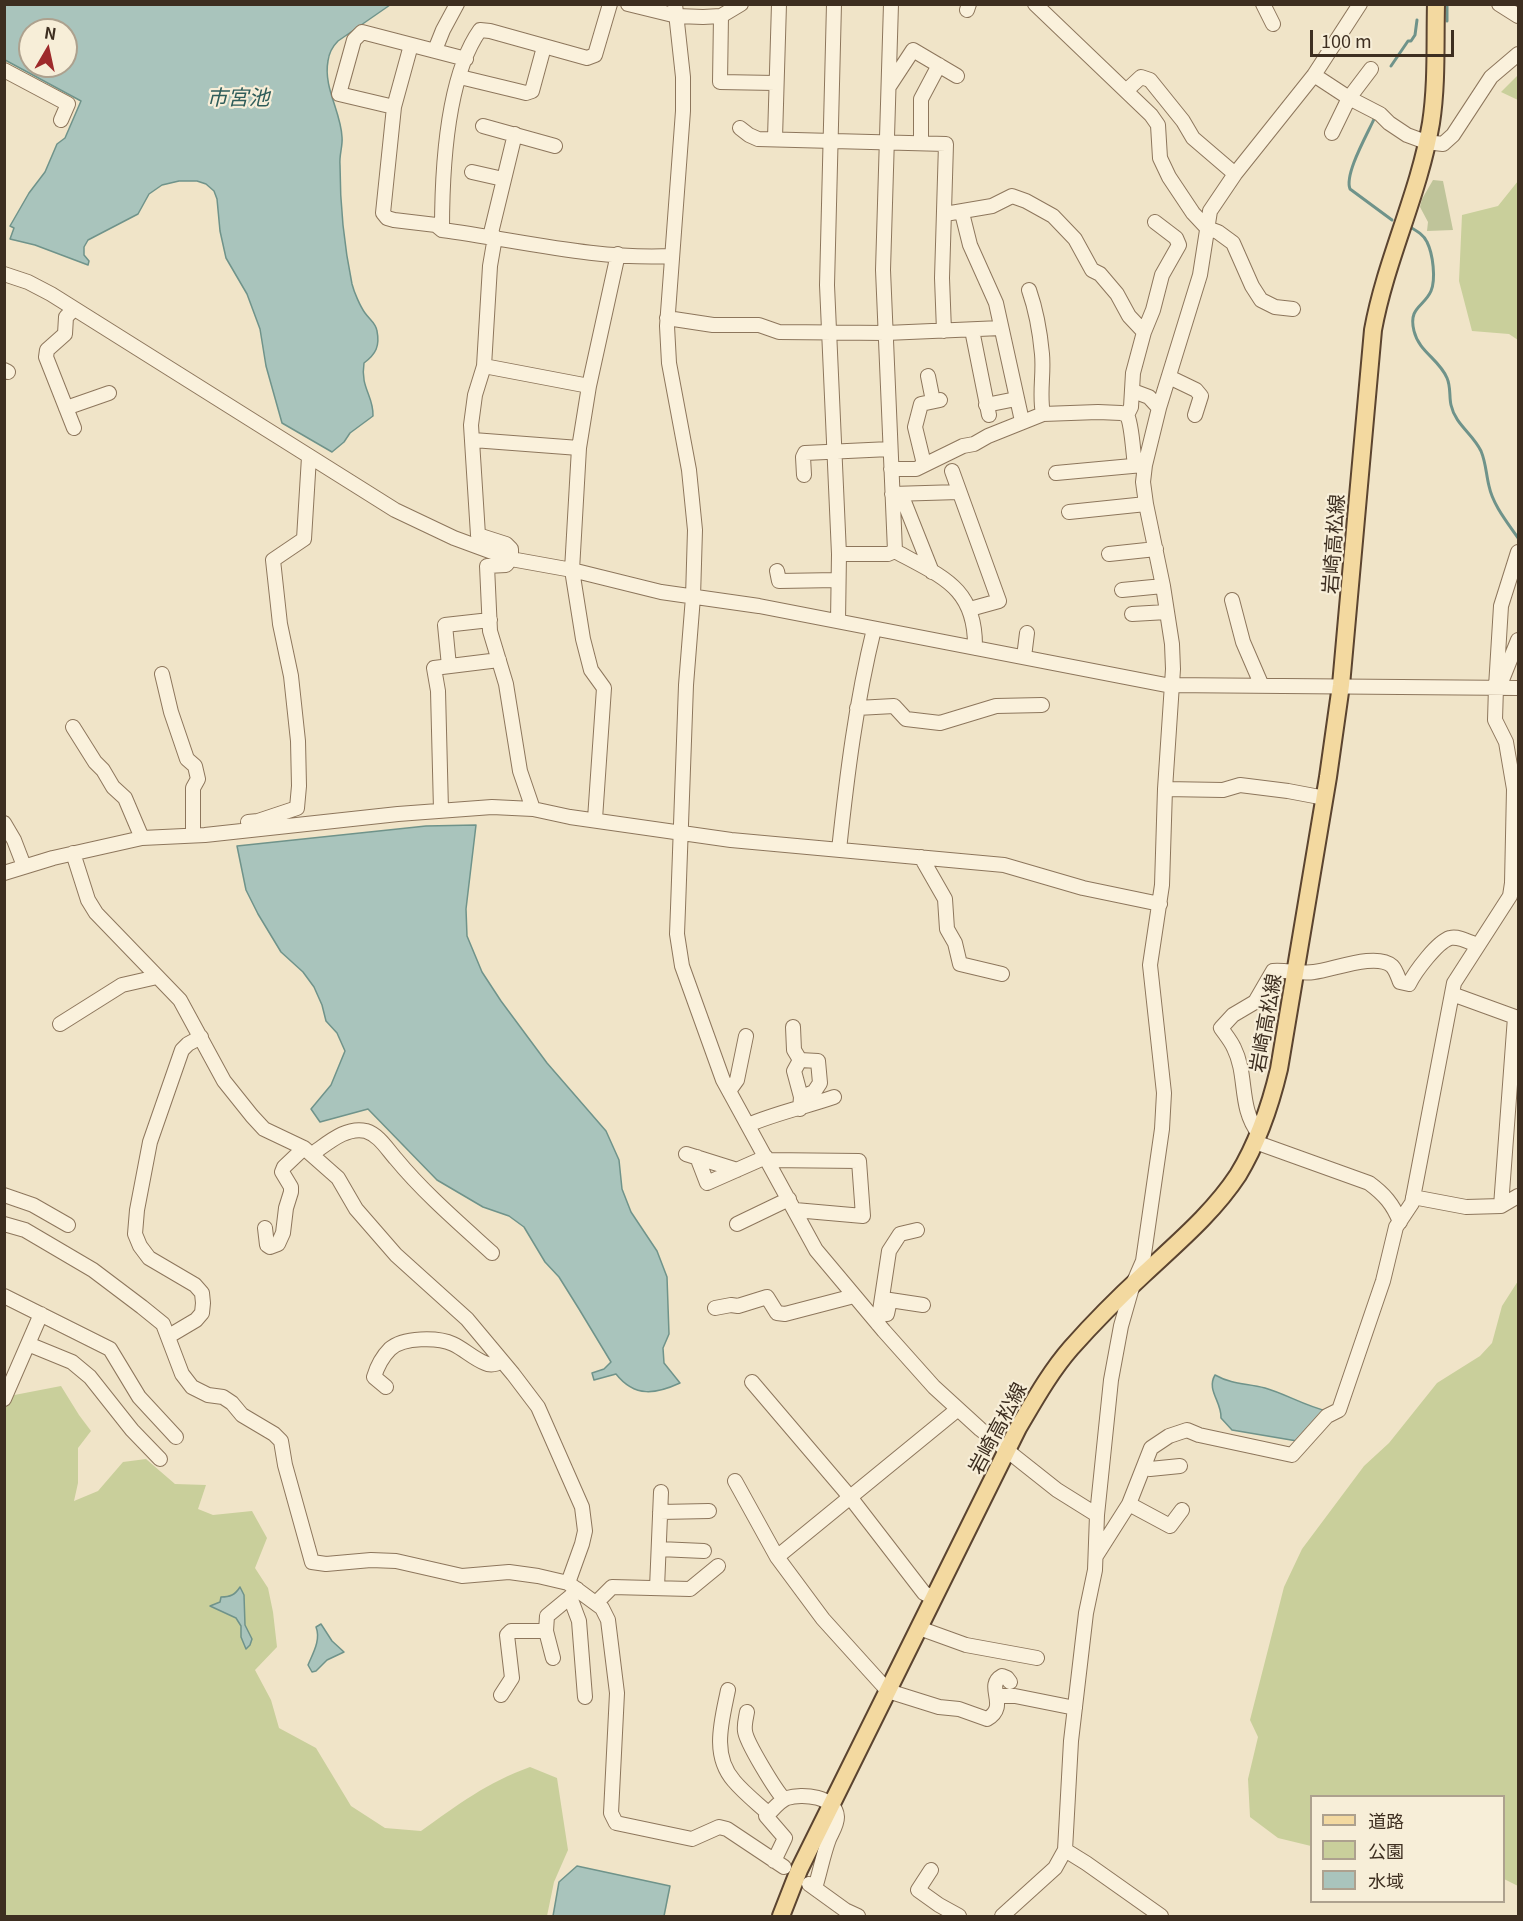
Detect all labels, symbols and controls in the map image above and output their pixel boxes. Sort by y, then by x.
north arrow [18,18,78,78]
scale bar [1313,18,1457,56]
text: N [43,19,58,45]
text: 100 m [1321,27,1372,53]
water label: 市宮池 [207,84,269,110]
street label: 岩崎高松線 [1318,493,1348,595]
street label: 岩崎高松線 [1244,972,1286,1074]
street label: 岩崎高松線 [963,1378,1031,1478]
legend [1310,1795,1505,1903]
text: 道路 [1368,1807,1404,1833]
text: 公園 [1368,1837,1404,1863]
text: 水域 [1368,1867,1404,1893]

